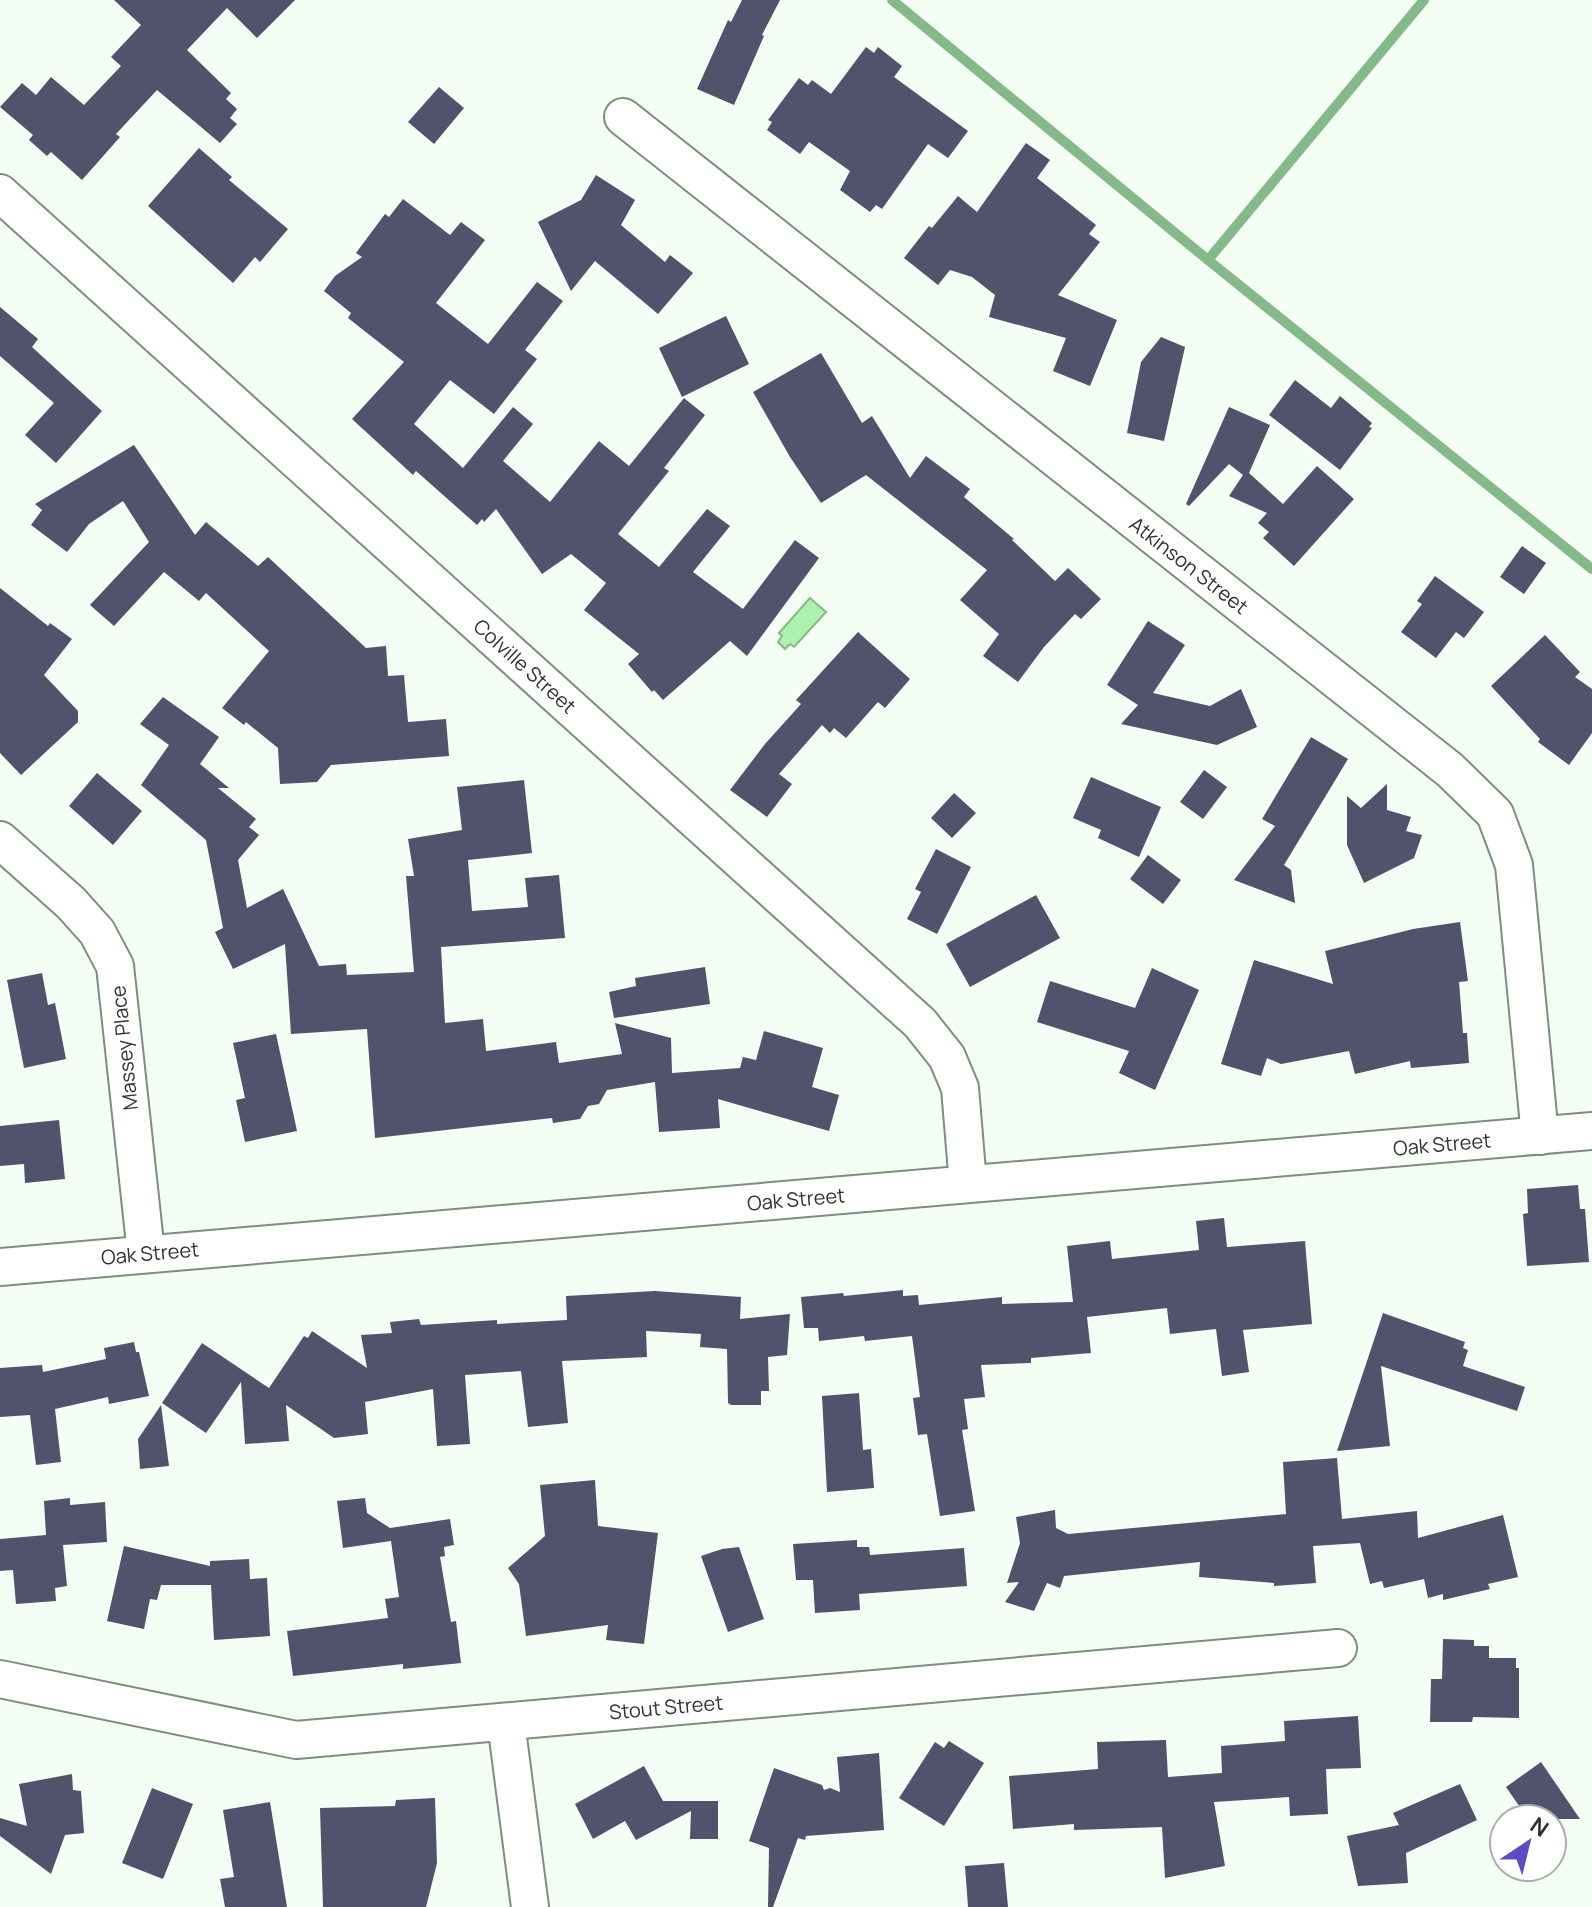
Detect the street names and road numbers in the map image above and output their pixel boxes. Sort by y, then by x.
street label: Atkinson Street [1124,510,1254,620]
street label: Colville Street [468,613,582,719]
street label: Massey Place [104,984,144,1112]
street label: Oak Street [1392,1126,1492,1162]
street label: Oak Street [746,1181,846,1217]
street label: Oak Street [100,1235,200,1271]
street label: Stout Street [608,1689,724,1725]

